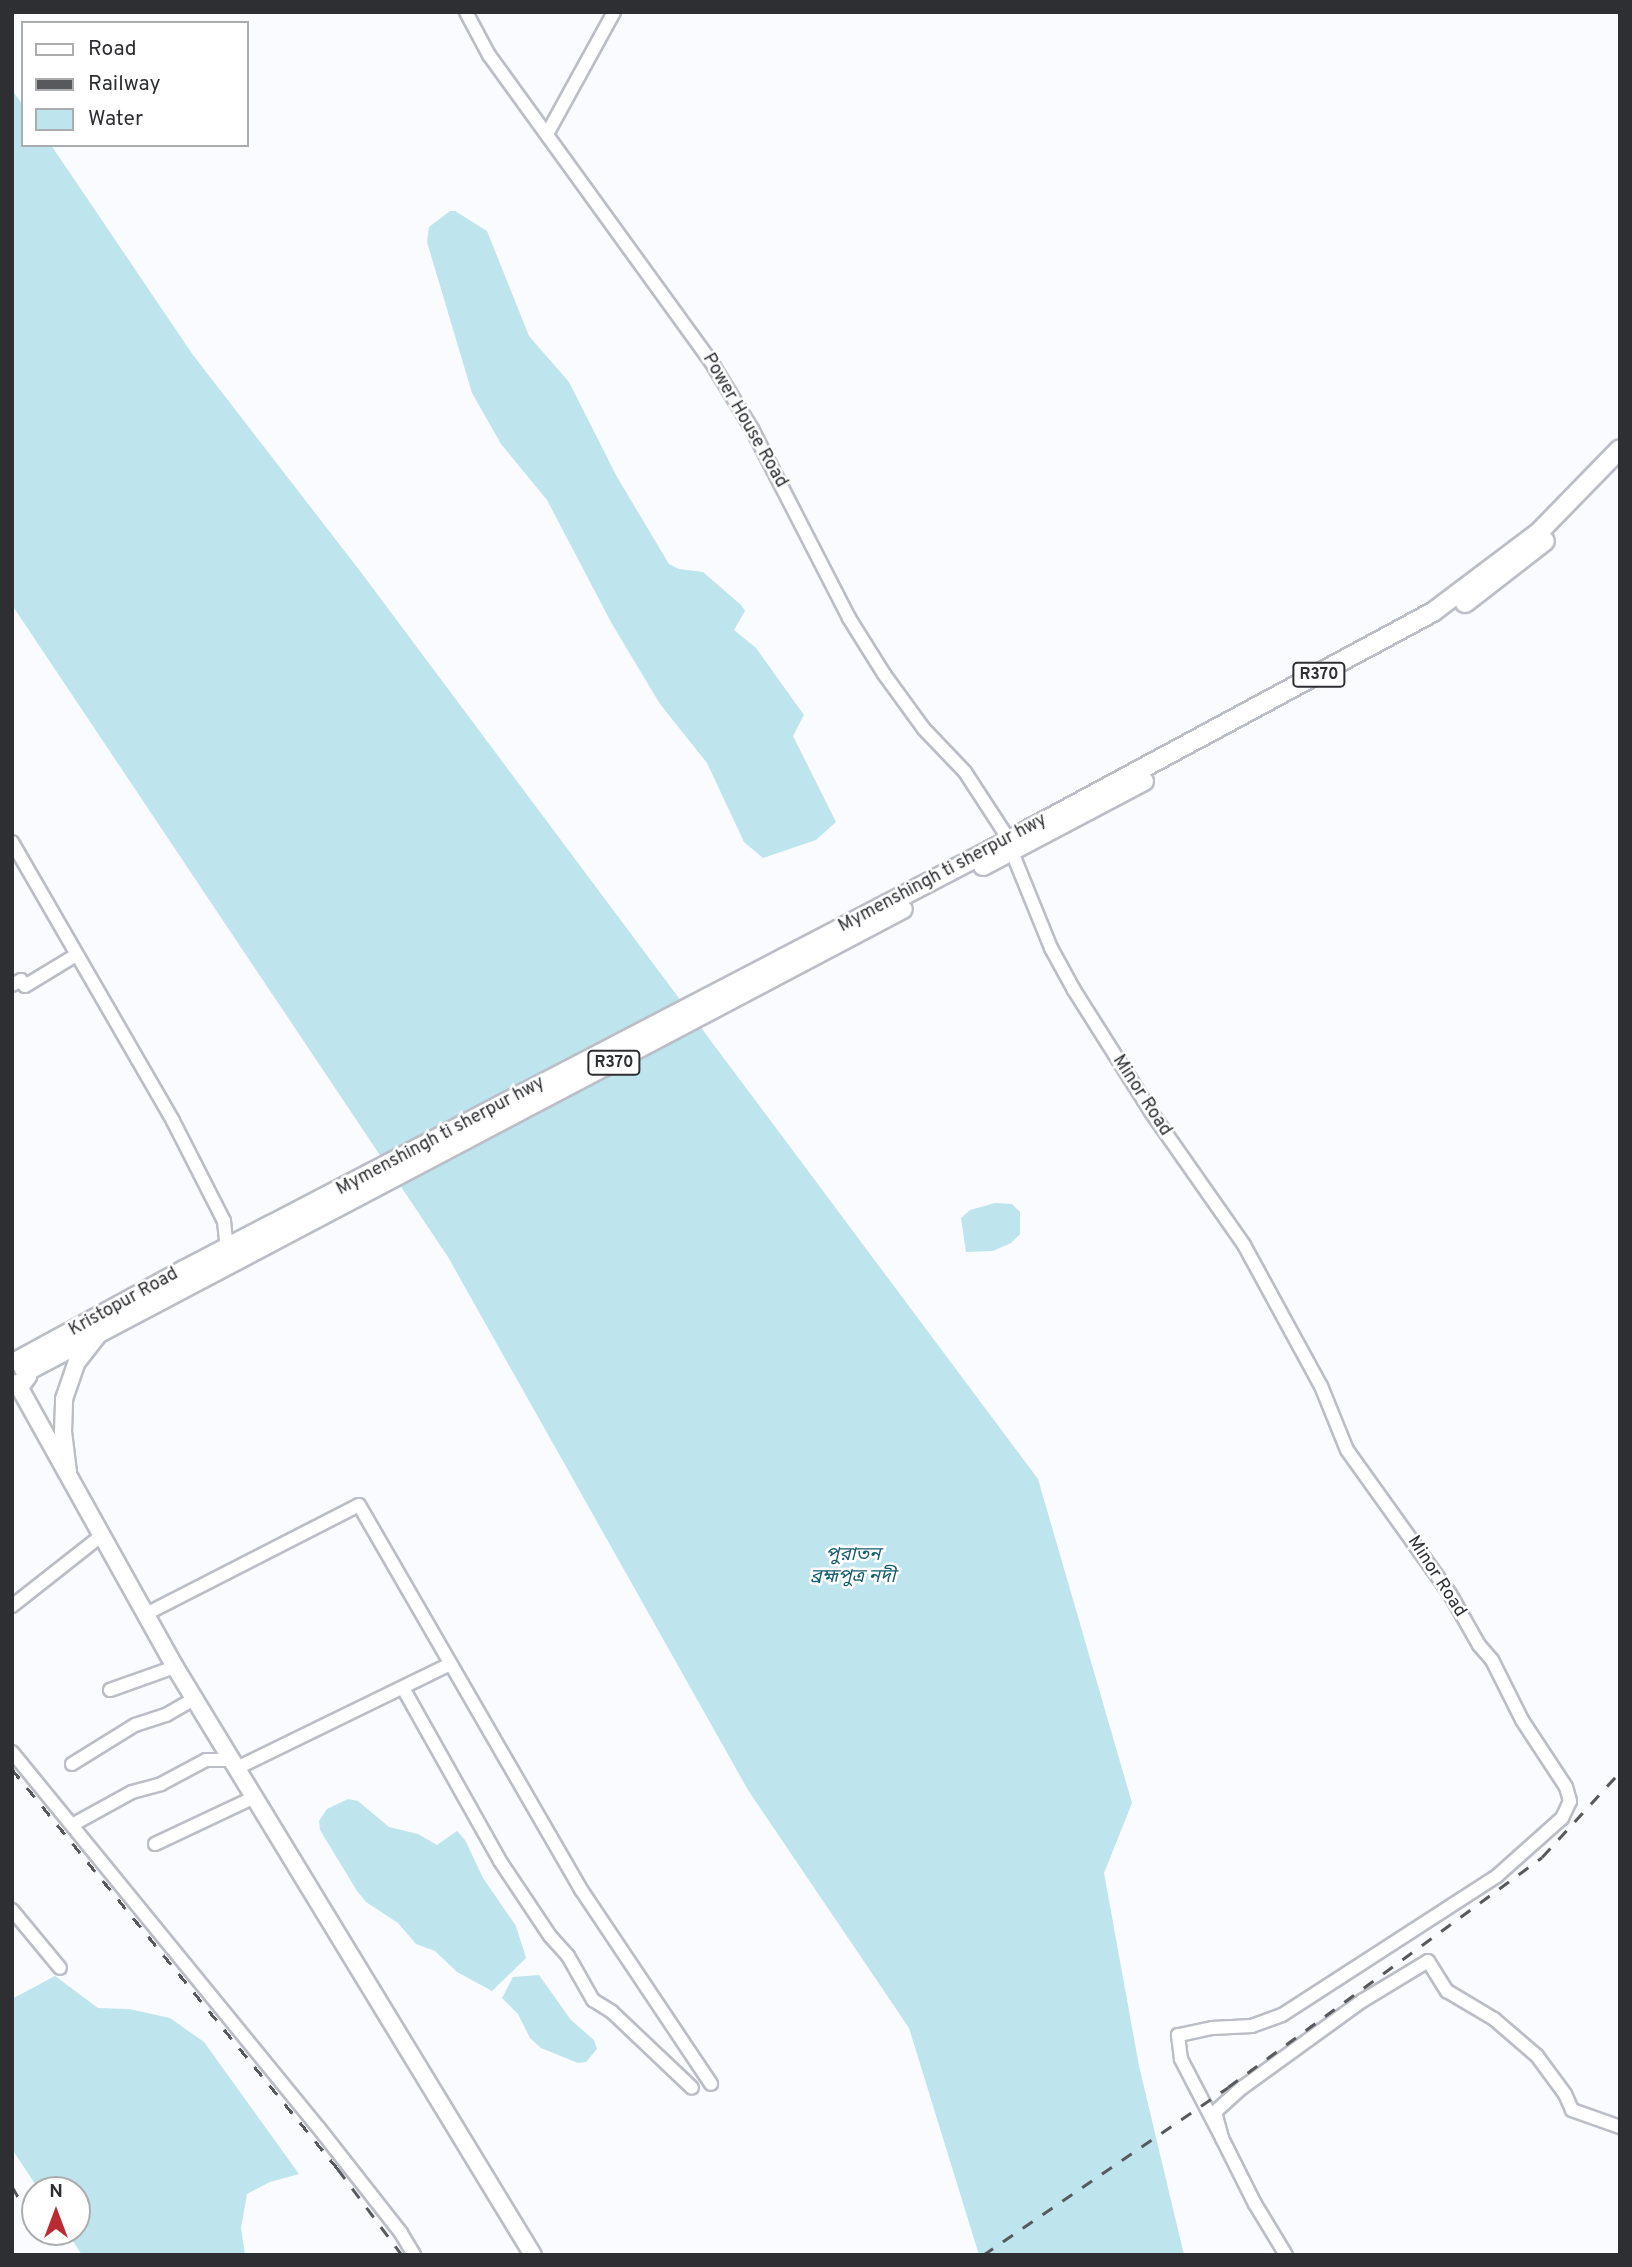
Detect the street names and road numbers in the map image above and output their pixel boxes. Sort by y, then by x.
street label: Power House Road [697,350,791,492]
road number: R370 [1291,662,1347,688]
street label: Mymenshingh ti sherpur hwy [835,810,1051,938]
road number: R370 [586,1050,642,1076]
street label: Minor Road [1107,1051,1175,1141]
street label: Mymenshingh ti sherpur hwy [333,1073,549,1201]
street label: Kristopur Road [66,1264,182,1342]
street label: Minor Road [1402,1532,1470,1622]

